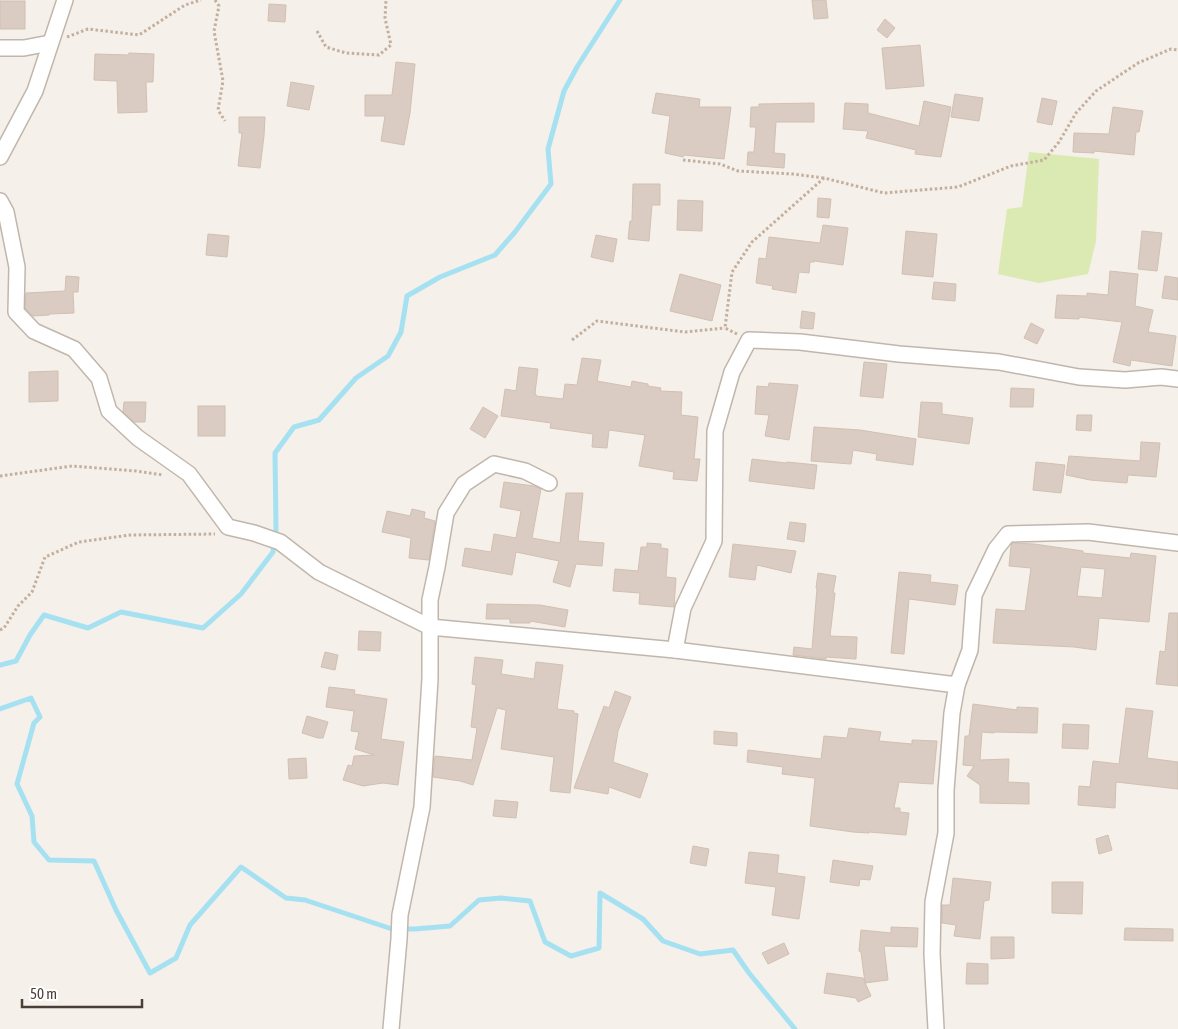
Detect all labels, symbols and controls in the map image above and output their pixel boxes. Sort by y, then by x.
scale bar [22,976,142,1008]
text: 50 m [30,985,57,1002]

